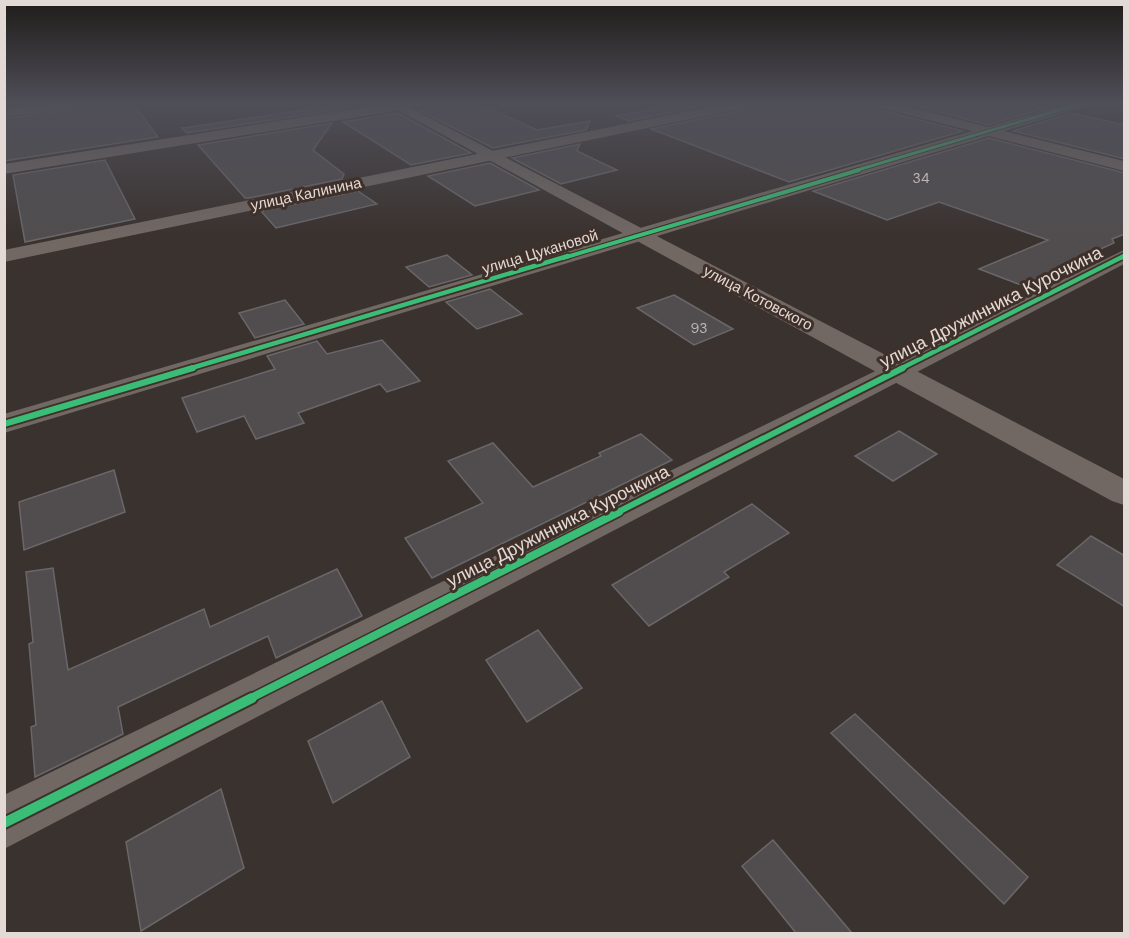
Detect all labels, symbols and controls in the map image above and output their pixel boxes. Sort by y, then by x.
house number: 34 [913,169,930,187]
street label: улица Калинина [249,172,364,216]
street label: улица Цукановой [480,225,600,279]
street label: улица Дружинника Курочкина [876,240,1107,374]
street label: улица Котовского [700,261,816,335]
house number: 93 [691,319,707,337]
street label: улица Дружинника Курочкина [443,459,674,593]

